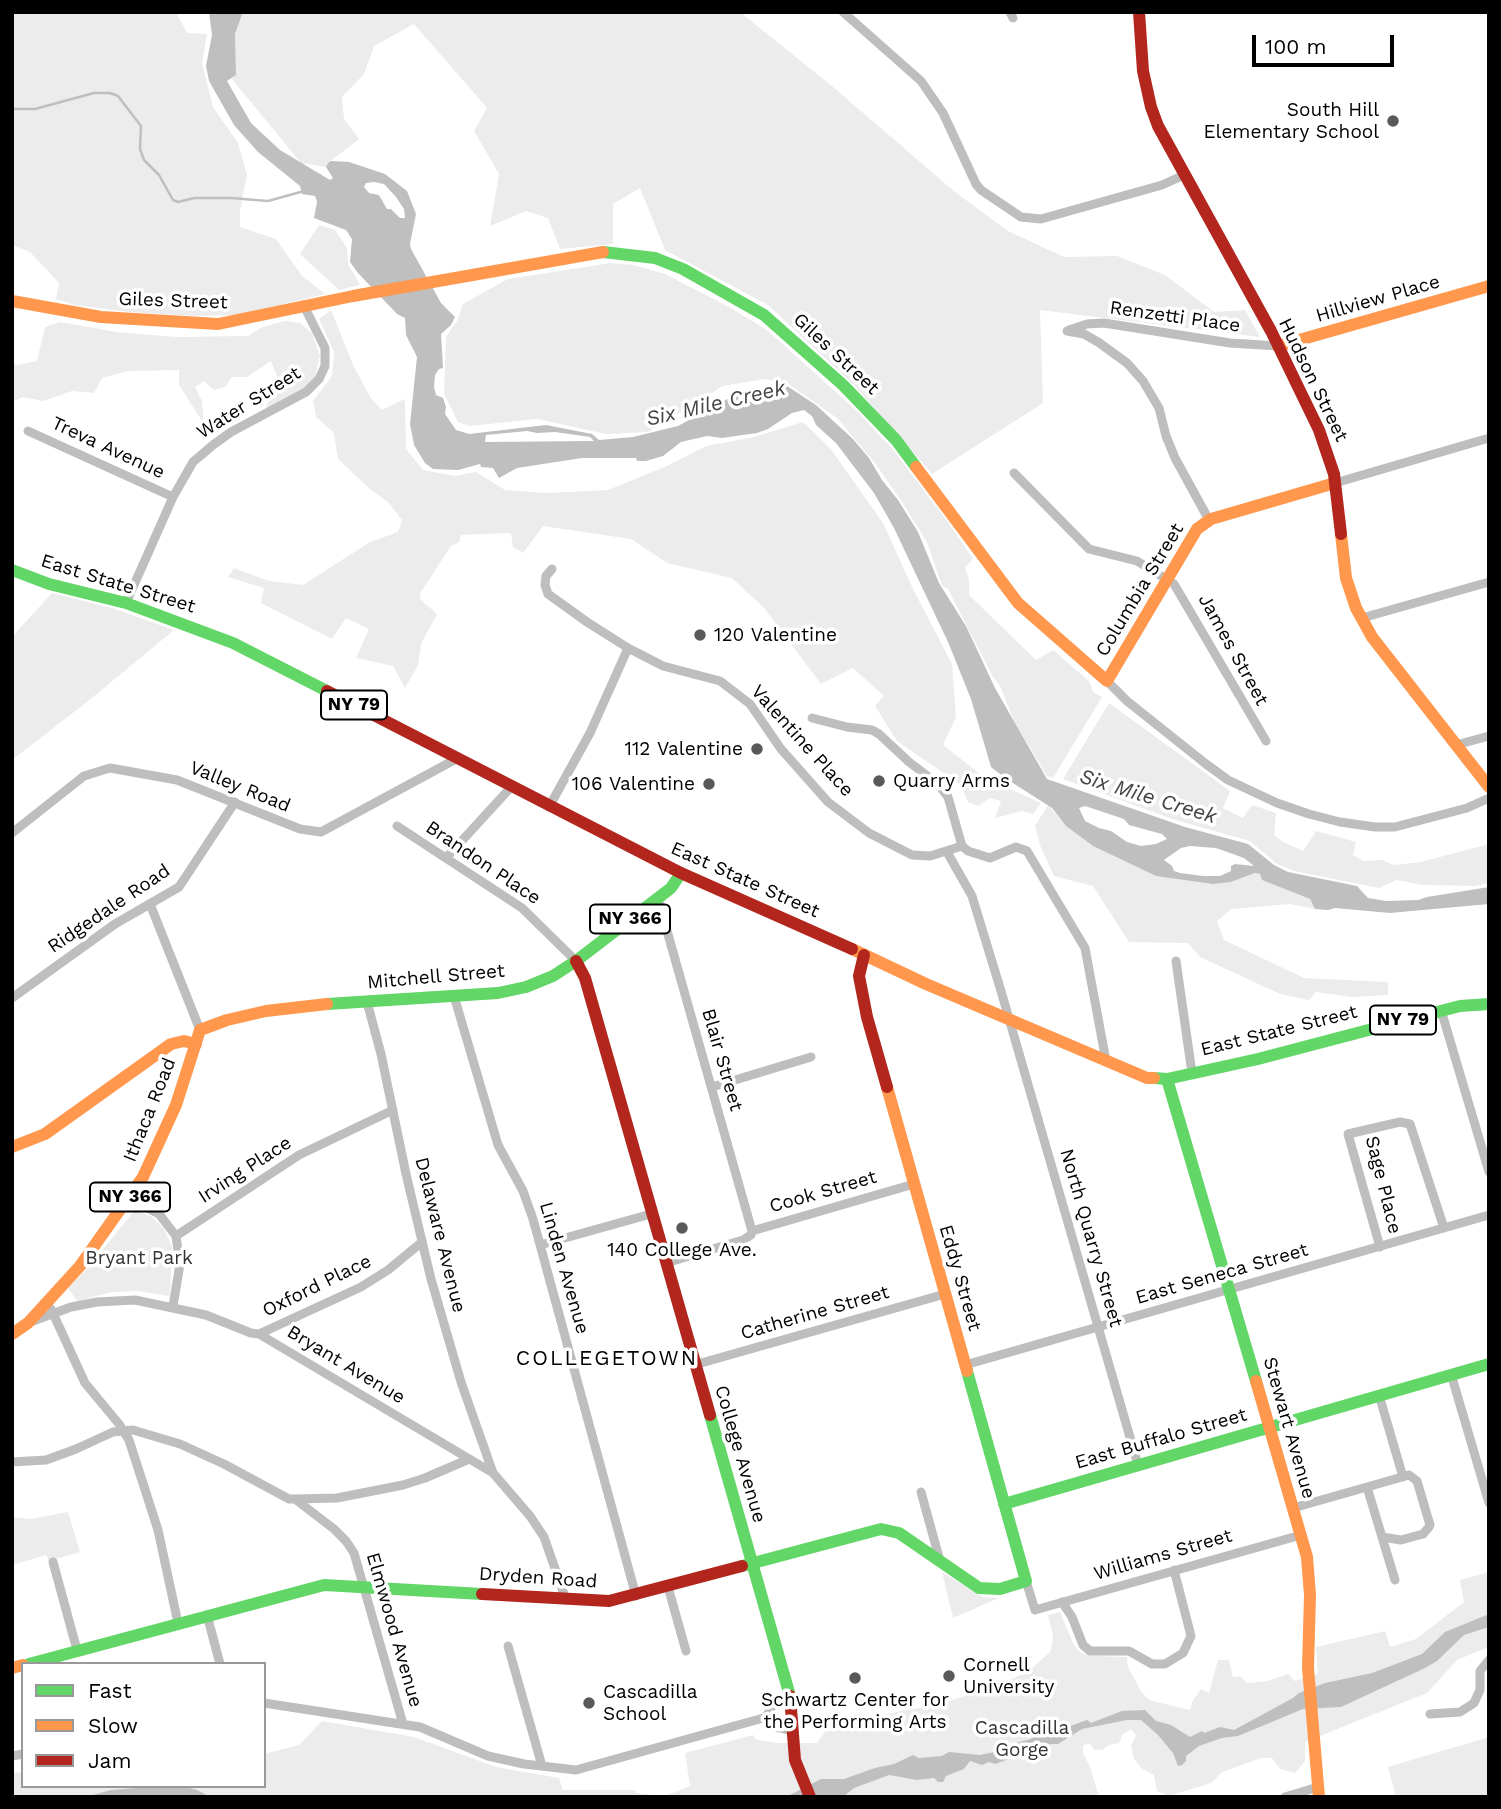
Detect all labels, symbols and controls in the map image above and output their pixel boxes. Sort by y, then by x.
scale bar [1256,21,1398,65]
text: 100 m [1265,34,1327,59]
place label: South Hill Elementary School [1203,99,1379,143]
marker: South Hill Elementary School [1385,113,1401,129]
street label: Hillview Place [1313,270,1443,328]
street label: Giles Street [118,288,228,314]
street label: Renzetti Place [1108,297,1242,337]
street label: Giles Street [788,308,884,400]
street label: Hudson Street [1273,315,1353,445]
street label: Water Street [193,362,305,444]
water label: Six Mile Creek [644,376,788,432]
street label: Treva Avenue [48,412,168,484]
street label: Columbia Street [1091,519,1189,661]
street label: East State Street [38,550,198,618]
street label: James Street [1193,590,1273,710]
place label: 120 Valentine [714,624,837,646]
marker: 120 Valentine [692,627,708,643]
street label: Valentine Place [746,680,858,802]
road number: NY 79 [321,690,387,720]
place label: 112 Valentine [625,738,743,760]
marker: 112 Valentine [749,741,765,757]
street label: Valley Road [186,756,294,818]
water label: Six Mile Creek [1076,764,1220,830]
place label: Quarry Arms [893,770,1010,792]
place label: 106 Valentine [572,773,695,795]
marker: Quarry Arms [871,773,887,789]
marker: 106 Valentine [701,776,717,792]
street label: Brandon Place [421,816,545,910]
street label: East State Street [667,837,823,923]
street label: Ridgedale Road [43,860,175,958]
road number: NY 366 [590,904,670,934]
street label: Mitchell Street [366,960,506,994]
street label: East State Street [1198,1001,1360,1061]
street label: Blair Street [697,1006,747,1114]
road number: NY 79 [1370,1006,1436,1035]
street label: Ithaca Road [119,1055,181,1165]
street label: Irving Place [194,1131,296,1209]
street label: Sage Place [1360,1134,1406,1236]
street label: North Quarry Street [1055,1146,1127,1330]
street label: Delaware Avenue [410,1155,470,1315]
street label: Cook Street [767,1166,879,1218]
road number: NY 366 [90,1182,170,1212]
street label: Linden Avenue [534,1199,594,1337]
marker: 140 College Ave. [674,1220,690,1236]
street label: Eddy Street [934,1222,986,1334]
street label: East Seneca Street [1133,1238,1311,1310]
place label: 140 College Ave. [607,1239,757,1261]
park label: Bryant Park [85,1247,193,1269]
street label: Oxford Place [259,1250,375,1322]
street label: Catherine Street [738,1281,892,1345]
street label: Bryant Avenue [283,1321,409,1409]
district label: COLLEGETOWN [517,1346,697,1372]
street label: Stewart Avenue [1258,1355,1320,1501]
street label: College Avenue [710,1383,770,1525]
street label: East Buffalo Street [1073,1404,1249,1474]
street label: Williams Street [1091,1524,1235,1586]
street label: Elmwood Avenue [361,1550,427,1710]
street label: Dryden Road [478,1562,598,1594]
place label: Cornell University [963,1654,1054,1698]
legend [21,1662,266,1788]
marker: Cornell University [941,1668,957,1684]
marker: Schwartz Center for the Performing Arts [847,1670,863,1686]
text: Fast [88,1678,132,1703]
place label: Cascadilla School [603,1681,698,1725]
place label: Schwartz Center for the Performing Arts [761,1689,949,1733]
marker: Cascadilla School [581,1695,597,1711]
text: Slow [88,1713,138,1738]
park label: Cascadilla Gorge [975,1717,1069,1761]
text: Jam [88,1748,131,1773]

